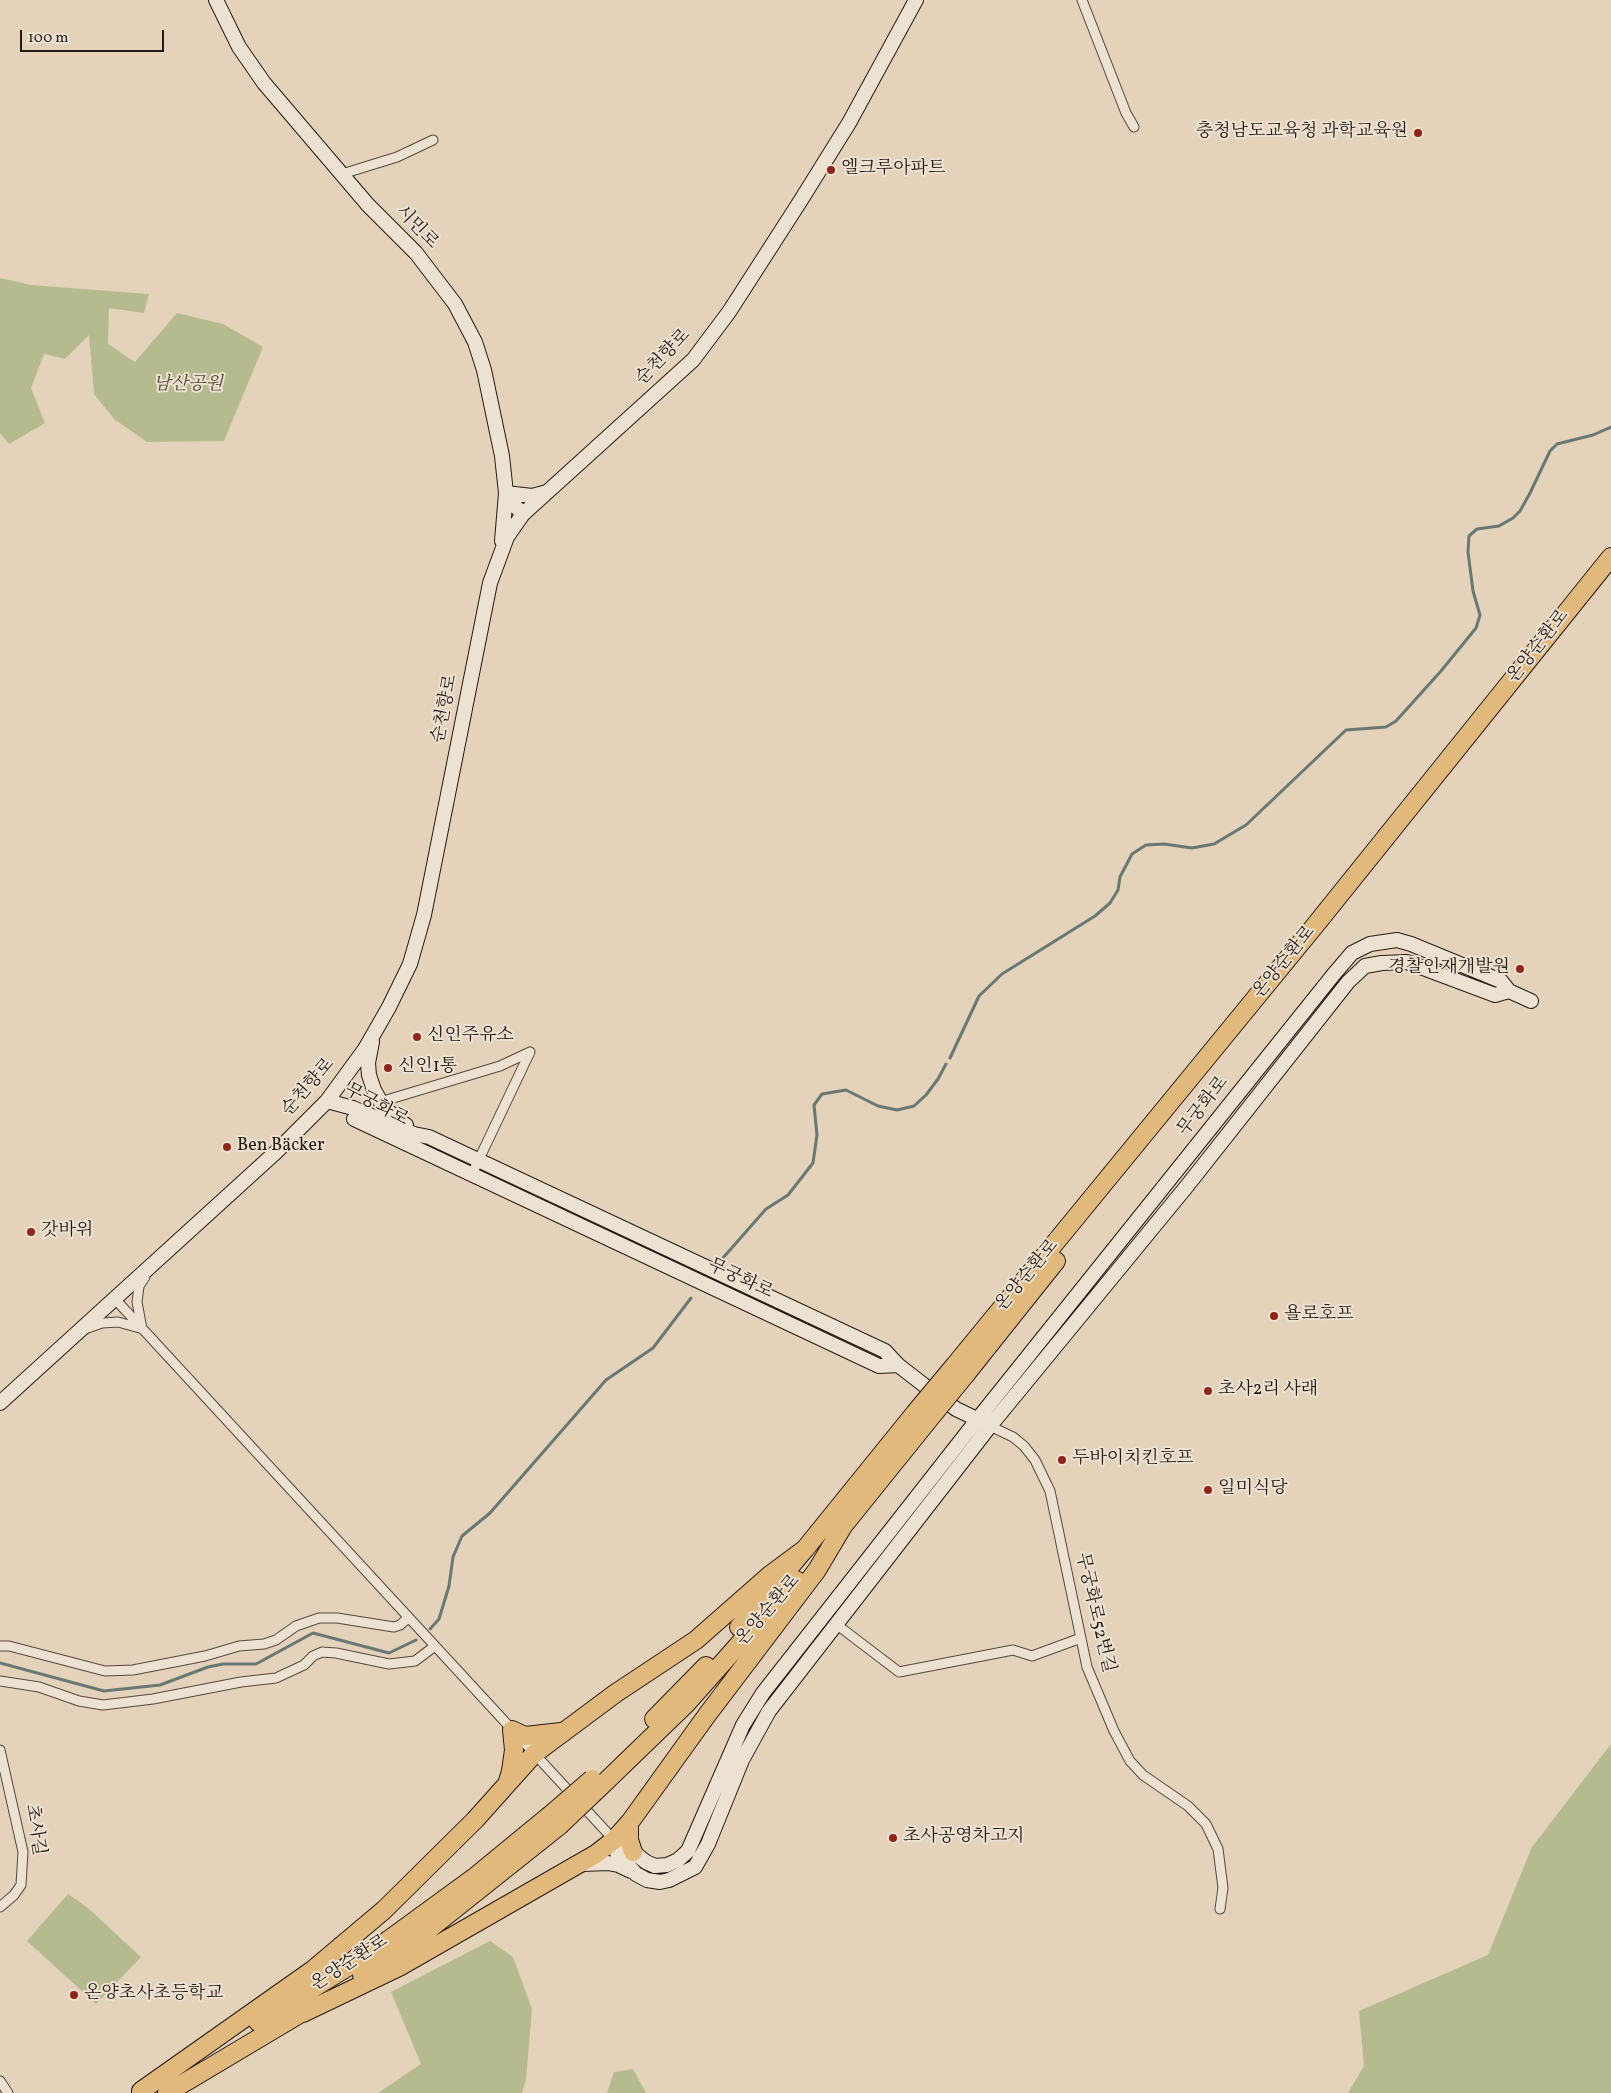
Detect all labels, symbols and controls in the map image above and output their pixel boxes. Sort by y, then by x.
scale bar [22,20,166,52]
text: 100 m [28,28,68,49]
place label: 충청남도교육청 과학교육원 [1196,122,1408,144]
marker: 충청남도교육청 과학교육원 [1412,127,1424,139]
place label: 엘크루아파트 [841,159,945,181]
marker: 엘크루아파트 [825,164,837,176]
street label: 시민로 [390,202,442,254]
street label: 순천향로 [632,325,696,391]
park label: 남산공원 [153,375,223,397]
street label: 온양순환로 [1504,606,1574,688]
street label: 순천향로 [429,673,463,745]
street label: 온양순환로 [1249,922,1321,1004]
place label: 경찰인재개발원 [1388,958,1510,980]
marker: 경찰인재개발원 [1514,963,1526,975]
place label: 신인주유소 [427,1026,514,1048]
marker: 신인주유소 [411,1031,423,1043]
street label: 순천향로 [278,1055,340,1121]
place label: 신인1통 [398,1057,457,1079]
marker: 신인1통 [382,1062,394,1074]
street label: 무궁화로 [1174,1073,1234,1141]
street label: 무궁화로 [340,1080,412,1132]
place label: Ben Bäcker [237,1136,324,1158]
marker: Ben Bäcker [221,1141,233,1153]
place label: 갓바위 [41,1221,93,1243]
marker: 갓바위 [25,1226,37,1238]
street label: 온양순환로 [992,1236,1064,1316]
street label: 무궁화로 [704,1256,776,1304]
place label: 욜로호프 [1284,1305,1354,1327]
marker: 욜로호프 [1268,1310,1280,1322]
place label: 초사2리 사래 [1218,1380,1318,1402]
marker: 초사2리 사래 [1202,1385,1214,1397]
place label: 두바이치킨호프 [1072,1449,1194,1471]
marker: 두바이치킨호프 [1056,1454,1068,1466]
place label: 일미식당 [1218,1479,1288,1501]
marker: 일미식당 [1202,1484,1214,1496]
street label: 무궁화로52번길 [1070,1551,1118,1675]
street label: 온양순환로 [732,1571,806,1651]
street label: 초사길 [19,1803,49,1857]
place label: 초사공영차고지 [903,1827,1025,1849]
marker: 초사공영차고지 [887,1832,899,1844]
street label: 온양순환로 [308,1931,392,1997]
place label: 온양초사초등학교 [84,1984,223,2006]
marker: 온양초사초등학교 [68,1989,80,2001]

